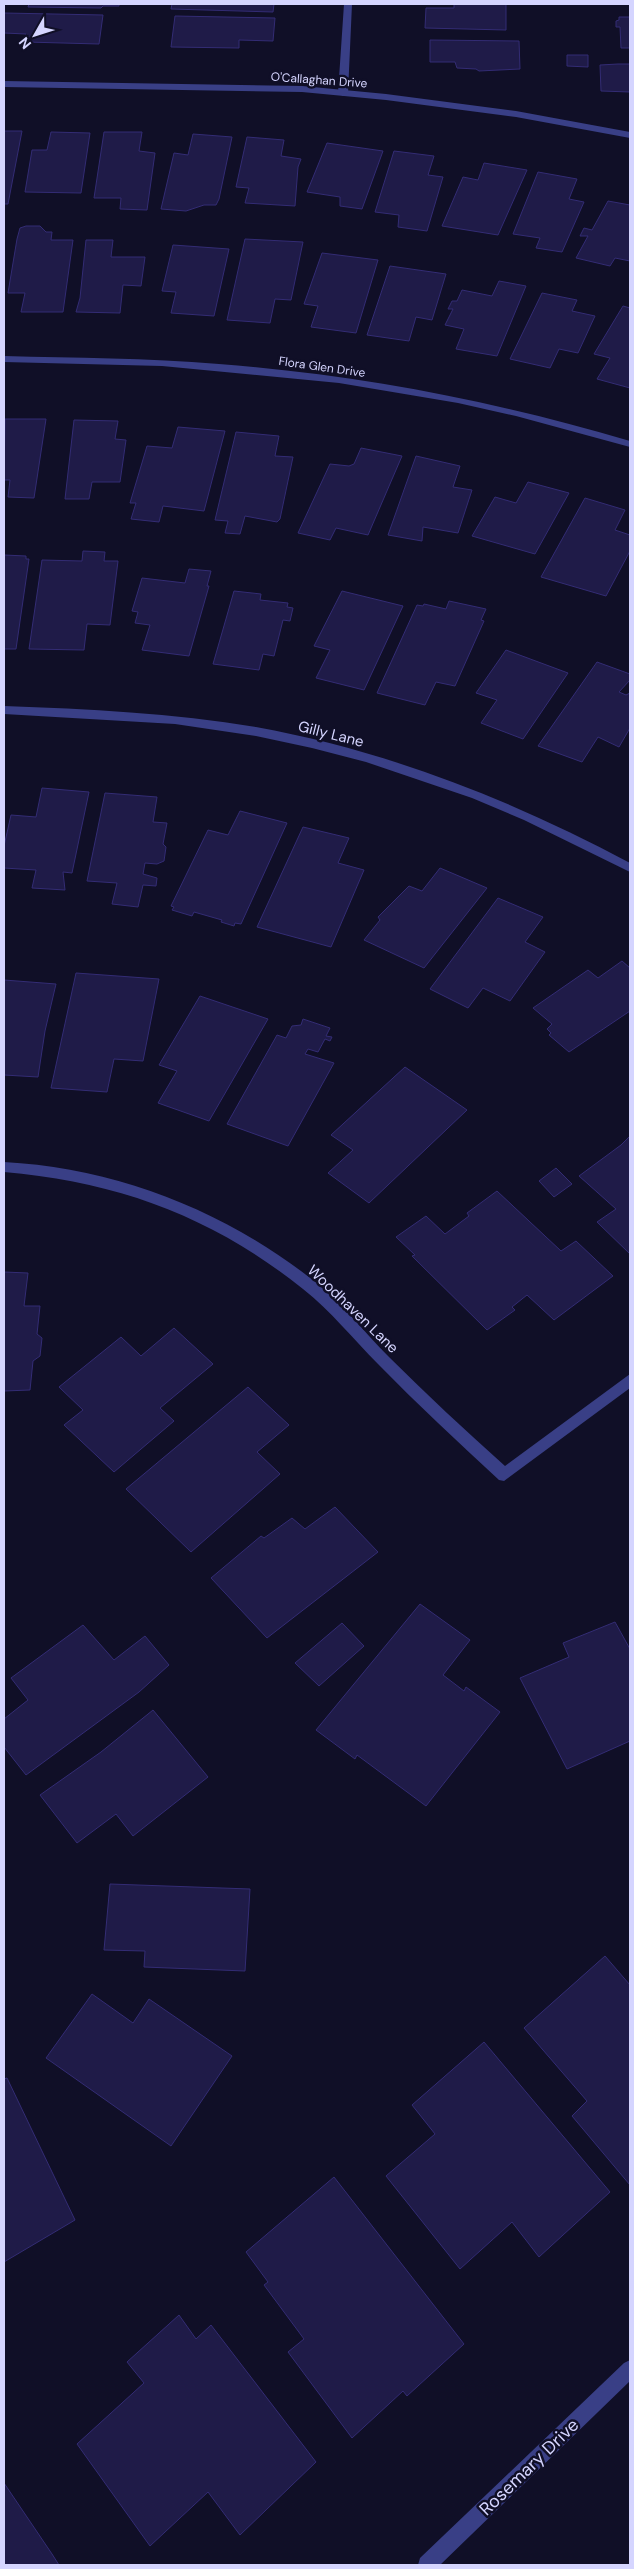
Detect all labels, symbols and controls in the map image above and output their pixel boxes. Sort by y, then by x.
north arrow [10,10,60,60]
text: N [15,34,35,53]
street label: O'Callaghan Drive [270,69,368,91]
street label: Flora Glen Drive [278,353,367,381]
street label: Gilly Lane [296,716,366,752]
street label: Woodhaven Lane [303,1260,403,1358]
street label: Rosemary Drive [474,2413,584,2521]

